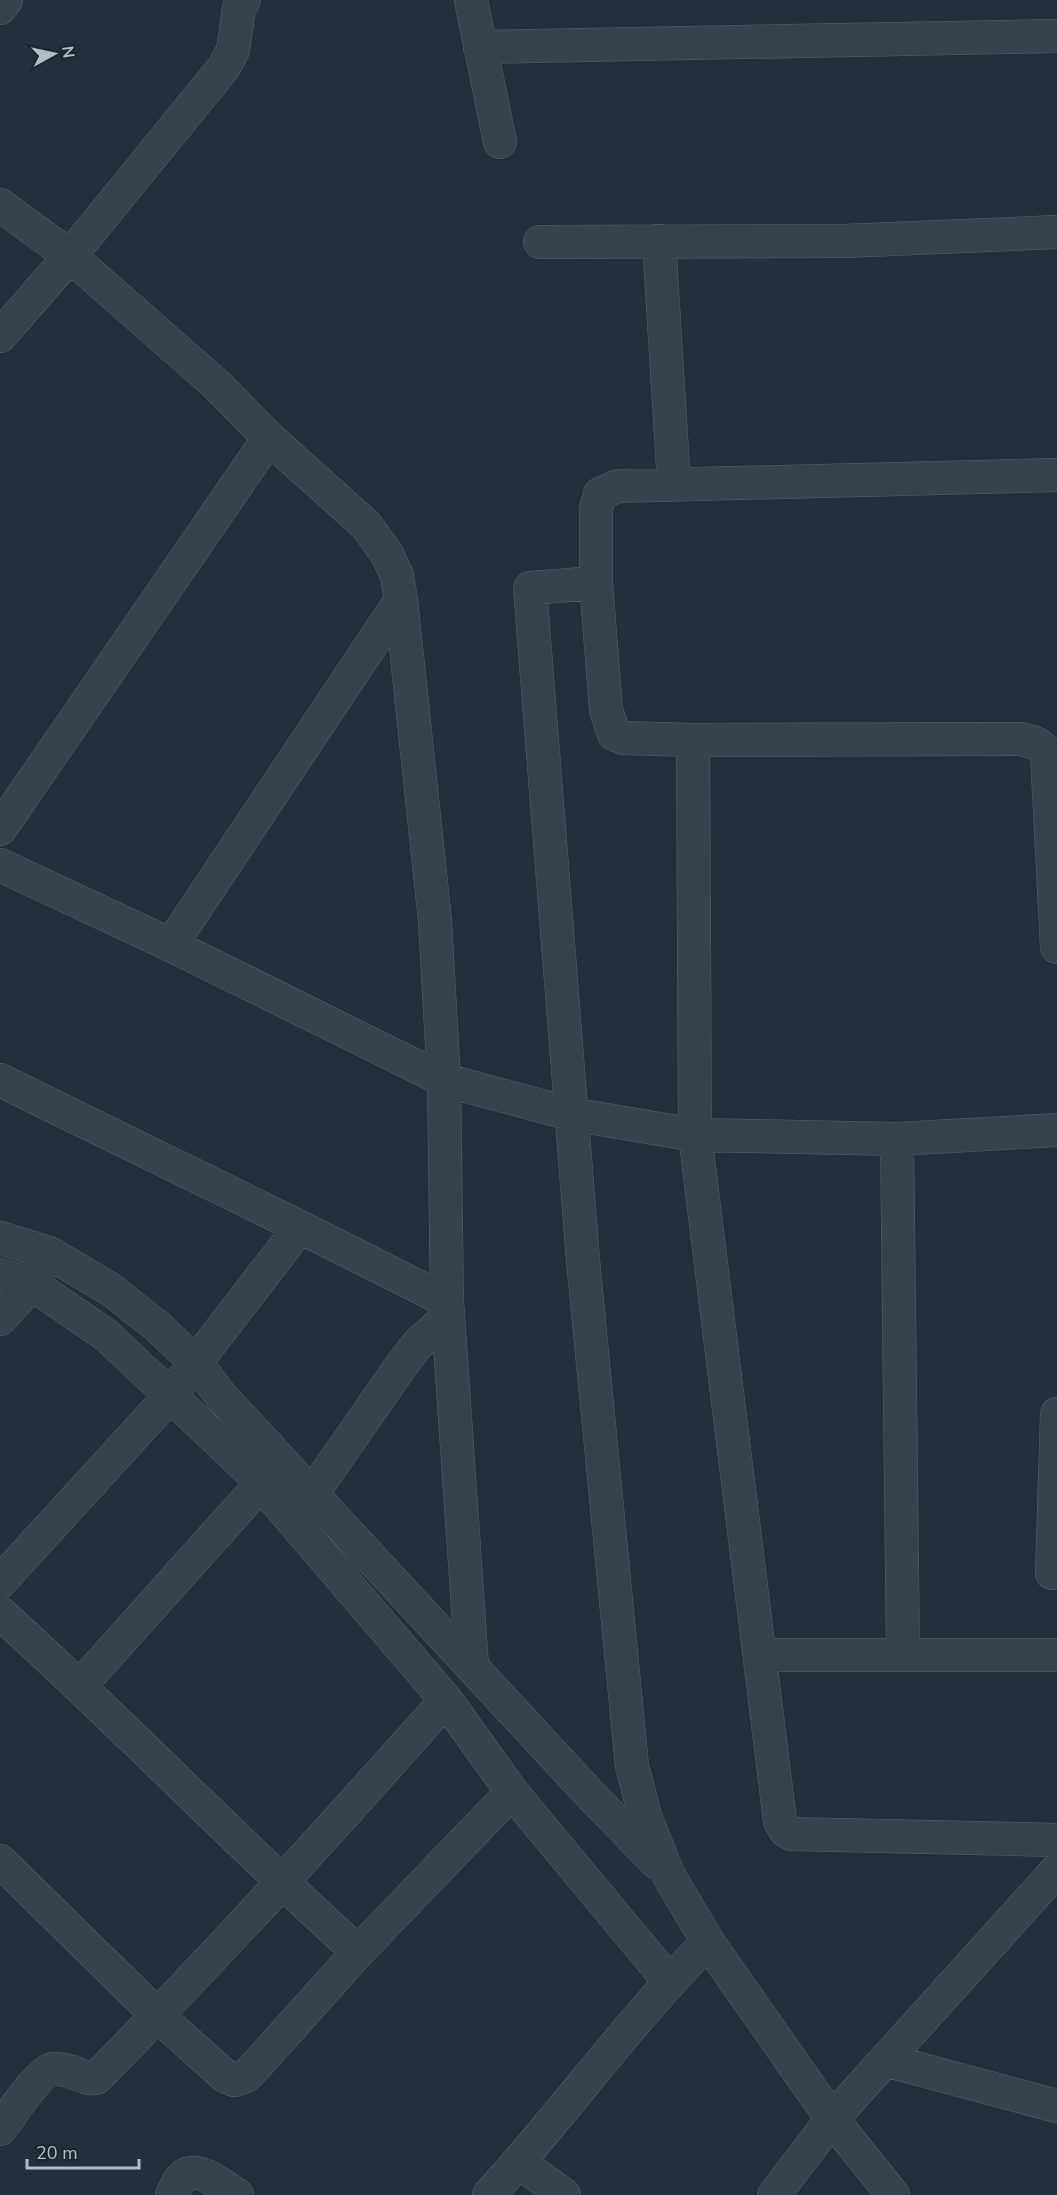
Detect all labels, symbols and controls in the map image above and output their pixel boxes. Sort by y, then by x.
north arrow [24,24,84,84]
text: N [56,45,80,60]
scale bar [27,2132,140,2170]
text: 20 m [36,2141,78,2165]

